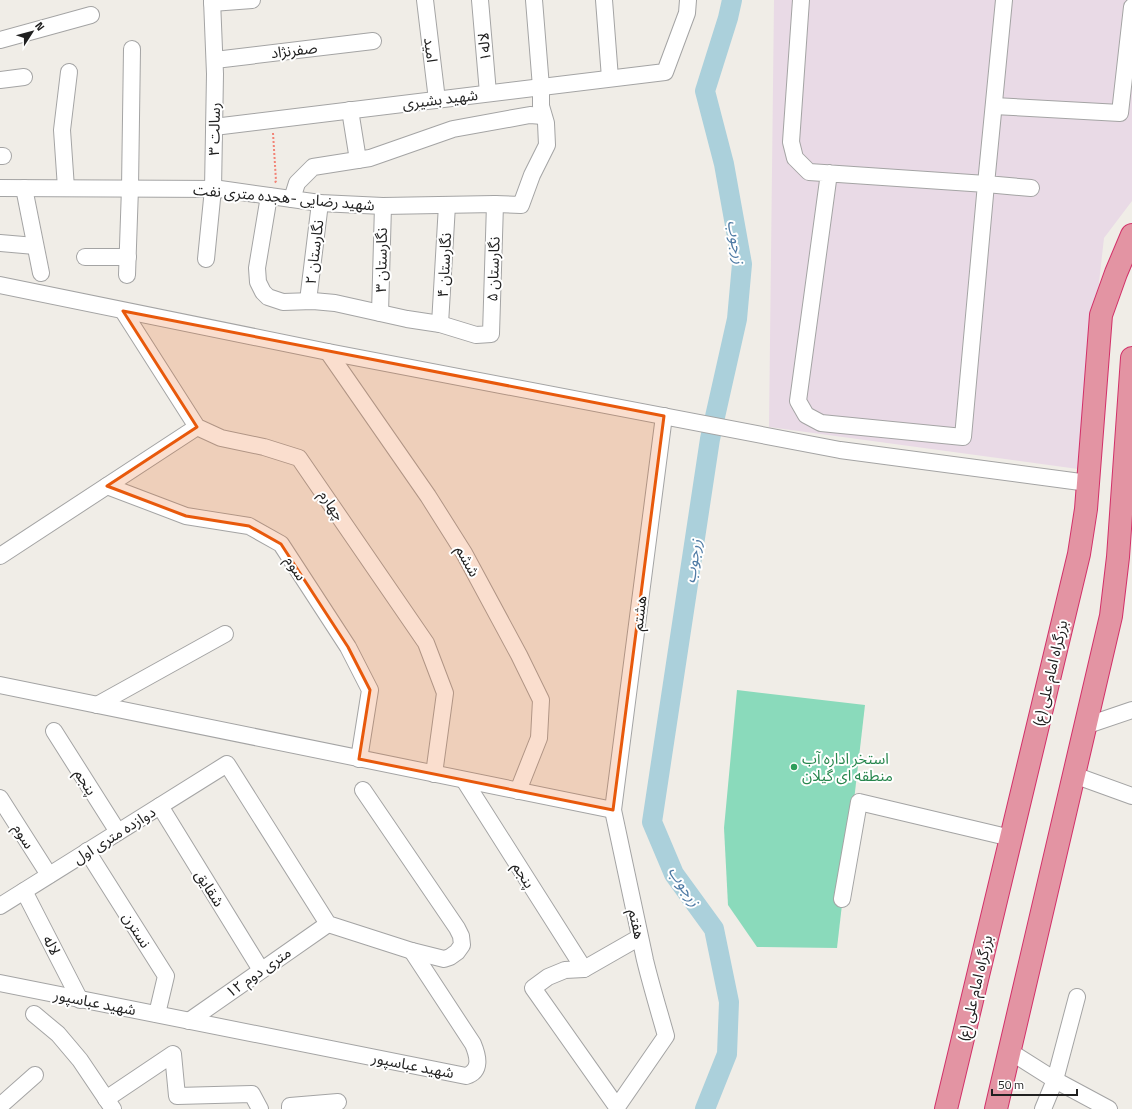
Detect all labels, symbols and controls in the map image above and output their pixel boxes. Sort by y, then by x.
north arrow [12,12,52,52]
text: N [31,18,49,34]
street label: لاله۱ [471,32,497,62]
street label: صفرنژاد [269,36,319,64]
street label: امید [418,36,444,64]
street label: شهید بشیری [401,83,479,115]
street label: رسالت ۳ [202,102,226,156]
street label: شهید رضایی -هجده متری نفت [192,178,376,216]
street label: نگارستان ۲ [299,218,329,286]
water label: زرجوب [722,218,752,266]
street label: نگارستان ۳ [369,227,393,293]
street label: نگارستان ۴ [431,232,457,298]
street label: نگارستان ۵ [480,236,506,302]
street label: چهارم [313,485,351,525]
water label: زرجوب [677,537,707,585]
street label: ششم [450,541,486,581]
street label: سوم [279,551,313,585]
street label: هشتم [625,594,653,632]
street label: بزرگراه امام علی (ع) [1027,618,1074,728]
place label: استخر اداره آب منطقه ای گیلان [802,747,893,787]
marker: استخر اداره آب منطقه ای گیلان [789,762,799,772]
street label: پنجم [69,764,103,800]
street label: دوازده متری اول [68,800,160,870]
street label: سوم [7,819,41,853]
street label: پنجم [507,857,541,893]
water label: زرجوب [663,861,707,912]
street label: شقایق [190,865,231,911]
street label: هفتم [623,907,651,941]
street label: نسترن [117,908,157,952]
street label: لاله [37,931,67,959]
street label: بزرگراه امام علی (ع) [952,933,999,1043]
street label: ۱۲ متری دوم [220,941,296,1003]
street label: شهید عباسپور [51,983,138,1021]
street label: شهید عباسپور [369,1046,456,1084]
scale bar [992,1071,1077,1097]
text: 50 m [998,1075,1024,1094]

